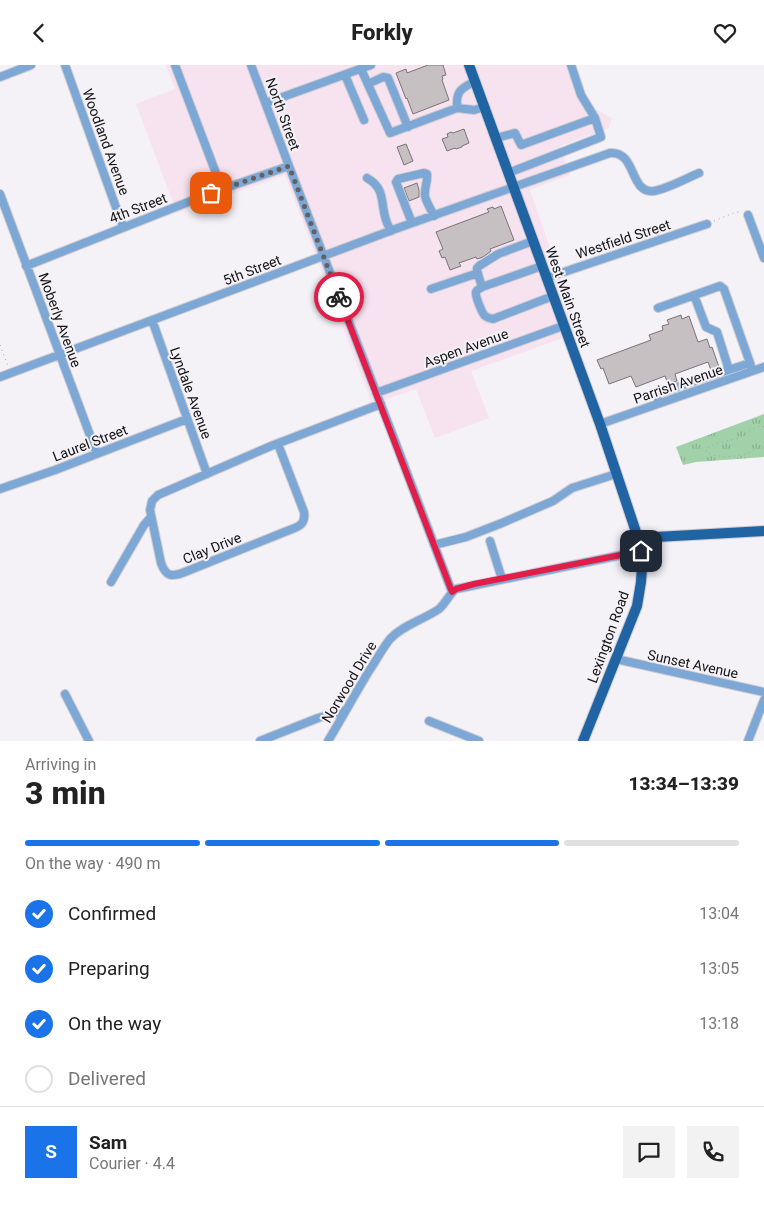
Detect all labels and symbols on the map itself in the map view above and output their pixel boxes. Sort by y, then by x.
street label: North Street [263,76,304,153]
street label: Woodland Avenue [79,87,133,197]
pin [190,172,232,214]
street label: 4th Street [107,190,170,226]
street label: Westfield Street [574,216,673,262]
street label: West Main Street [542,244,594,350]
street label: 5th Street [221,252,284,288]
street label: Moberly Avenue [35,270,85,370]
courier [314,272,364,322]
street label: Aspen Avenue [422,325,510,371]
street label: Lyndale Avenue [167,345,215,441]
street label: Parrish Avenue [631,361,725,407]
street label: Laurel Street [50,421,130,465]
street label: Clay Drive [180,529,244,567]
pin [620,530,662,572]
street label: Lexington Road [584,589,632,685]
street label: Norwood Drive [318,638,380,726]
street label: Sunset Avenue [646,647,740,681]

